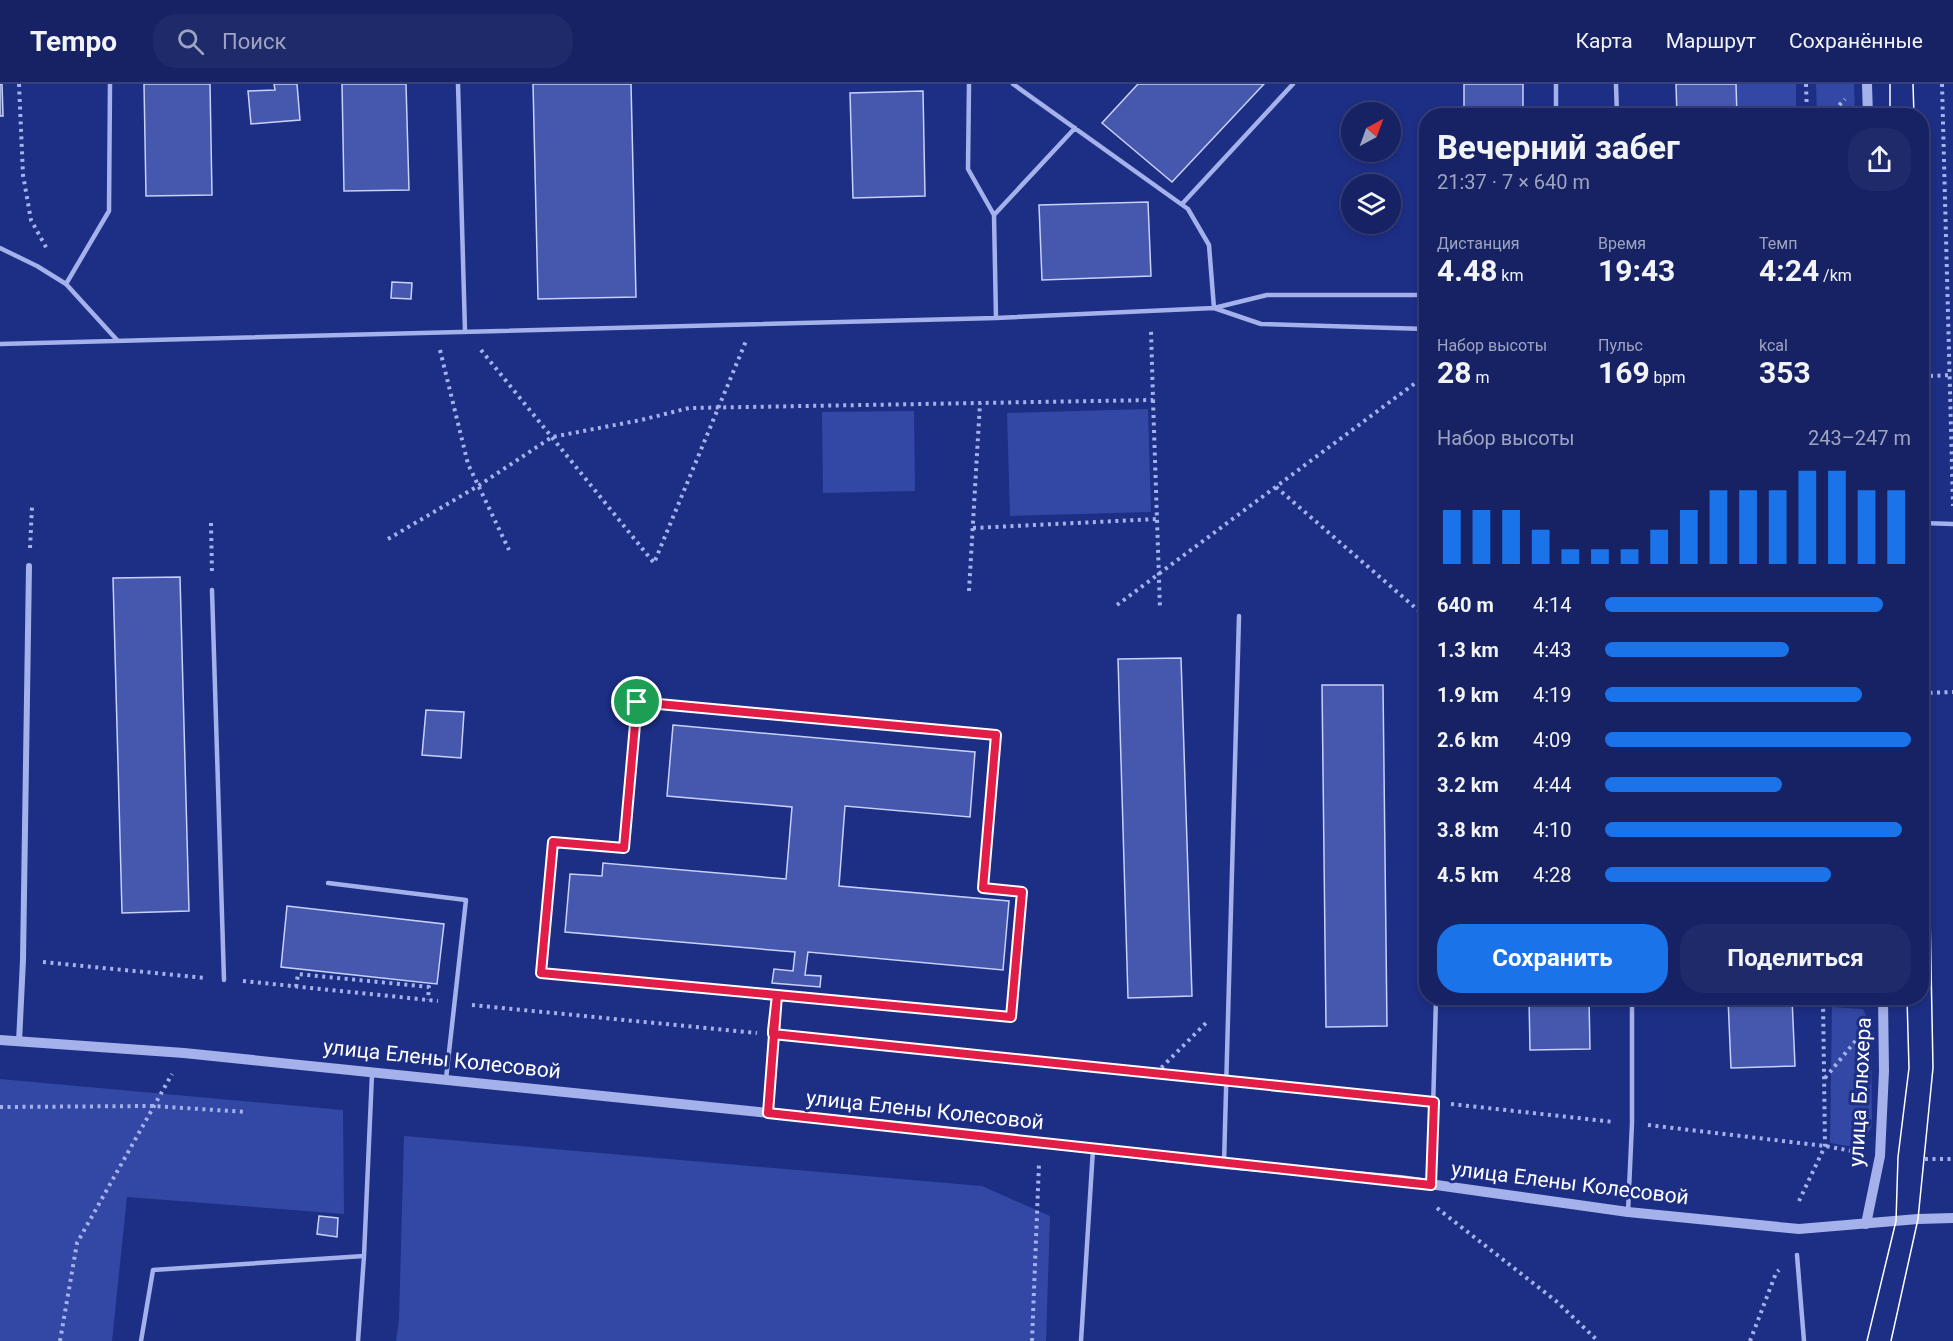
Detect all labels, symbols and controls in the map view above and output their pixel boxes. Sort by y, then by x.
search box [153,14,573,68]
text: Tempo [30,25,117,58]
icon: search [174,25,207,58]
text: Поиск [222,29,286,54]
text: Карта [1576,29,1633,53]
text: Маршрут [1666,29,1756,53]
text: Сохранённые [1789,29,1923,53]
north arrow [1341,102,1401,162]
map controls [1341,102,1401,234]
text: Вечерний забег [1437,128,1680,167]
button: share [1848,128,1911,191]
text: 21:37 · 7 × 640 m [1437,170,1590,194]
button: layers [1341,174,1401,234]
text: Дистанция [1437,234,1520,253]
text: Время [1598,234,1646,253]
text: Темп [1759,234,1797,253]
text: 4.48 [1437,253,1497,288]
text: 19:43 [1598,253,1675,288]
text: 4:24 [1759,253,1819,288]
text: km [1497,266,1523,285]
text: /km [1819,266,1852,285]
text: Набор высоты [1437,336,1547,355]
text: Пульс [1598,336,1643,355]
text: kcal [1759,336,1788,355]
text: 28 [1437,355,1471,390]
text: 169 [1598,355,1650,390]
text: 353 [1759,355,1811,390]
text: m [1471,368,1489,387]
text: bpm [1650,368,1686,387]
text: Набор высоты [1437,426,1575,450]
text: 243–247 m [1808,426,1911,450]
text: 640 m [1437,593,1494,617]
text: 4:14 [1533,593,1572,617]
text: 1.3 km [1437,638,1499,662]
text: 4:43 [1533,638,1572,662]
pin [611,676,662,727]
text: 1.9 km [1437,683,1499,707]
text: 4:19 [1533,683,1572,707]
icon: arrive [620,685,653,718]
text: 2.6 km [1437,728,1499,752]
text: 4:09 [1533,728,1572,752]
text: 3.2 km [1437,773,1499,797]
text: 4:44 [1533,773,1572,797]
text: 3.8 km [1437,818,1499,842]
text: 4:10 [1533,818,1572,842]
text: 4.5 km [1437,863,1499,887]
text: 4:28 [1533,863,1572,887]
button: Сохранить [1437,924,1668,993]
button: Поделиться [1680,924,1911,993]
street label: улица Блюхера [1844,1017,1876,1167]
street label: улица Елены Колесовой [322,1035,562,1083]
street label: улица Елены Колесовой [805,1086,1045,1134]
street label: улица Елены Колесовой [1450,1157,1690,1209]

